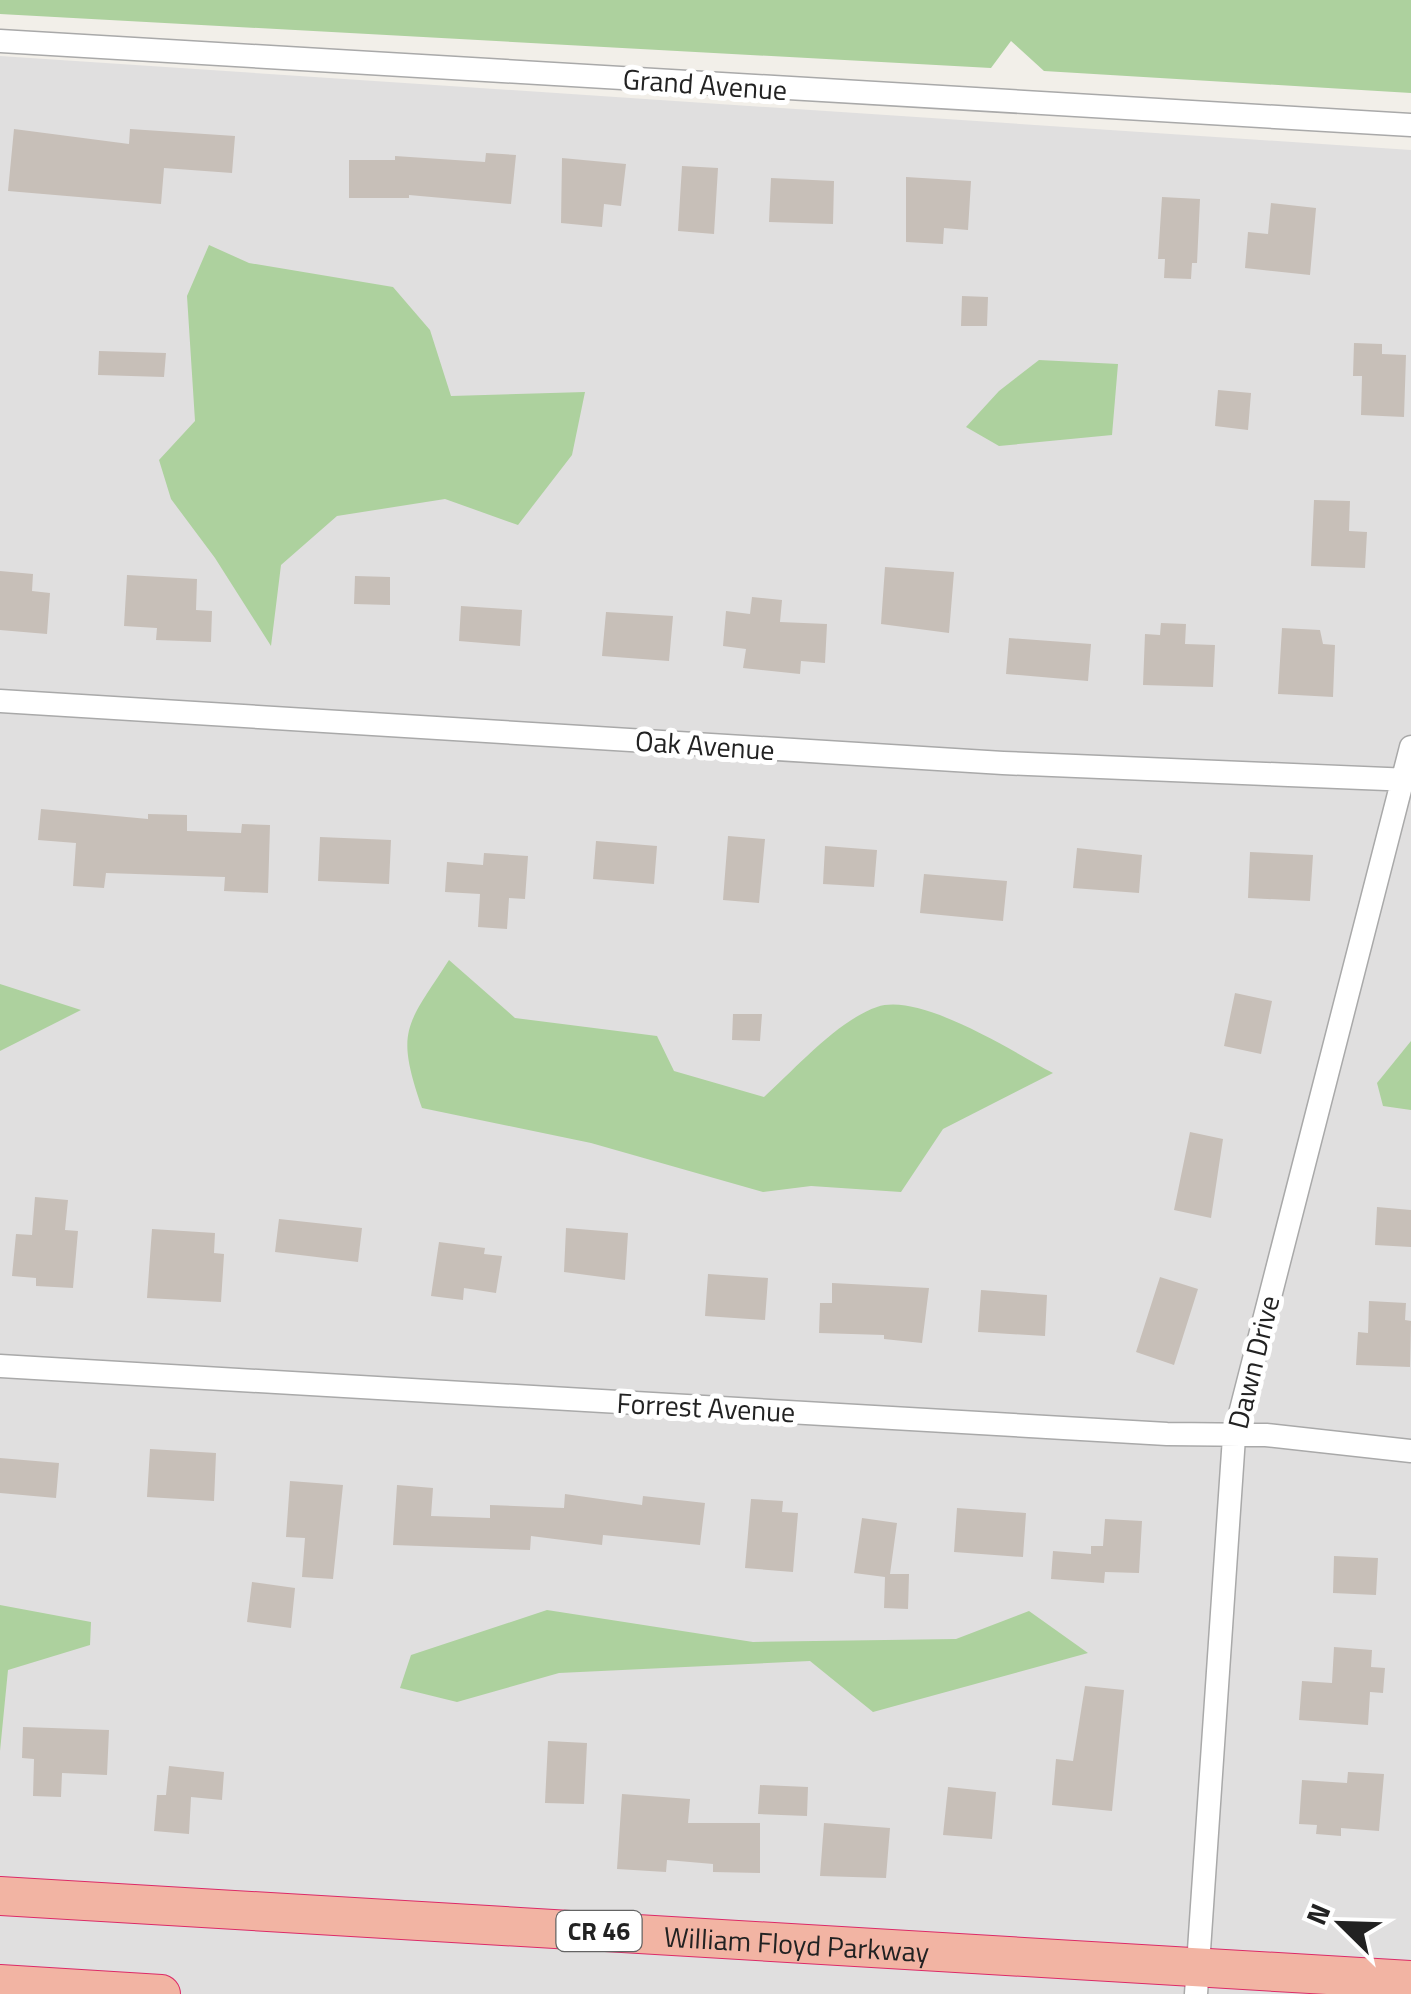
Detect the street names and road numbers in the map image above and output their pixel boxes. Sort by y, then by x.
street label: Grand Avenue [621,57,789,111]
street label: Oak Avenue [634,719,776,771]
street label: Dawn Drive [1216,1291,1290,1433]
street label: Forrest Avenue [616,1381,796,1433]
road number: CR 46 [556,1911,642,1951]
street label: William Floyd Parkway [663,1914,931,1973]

